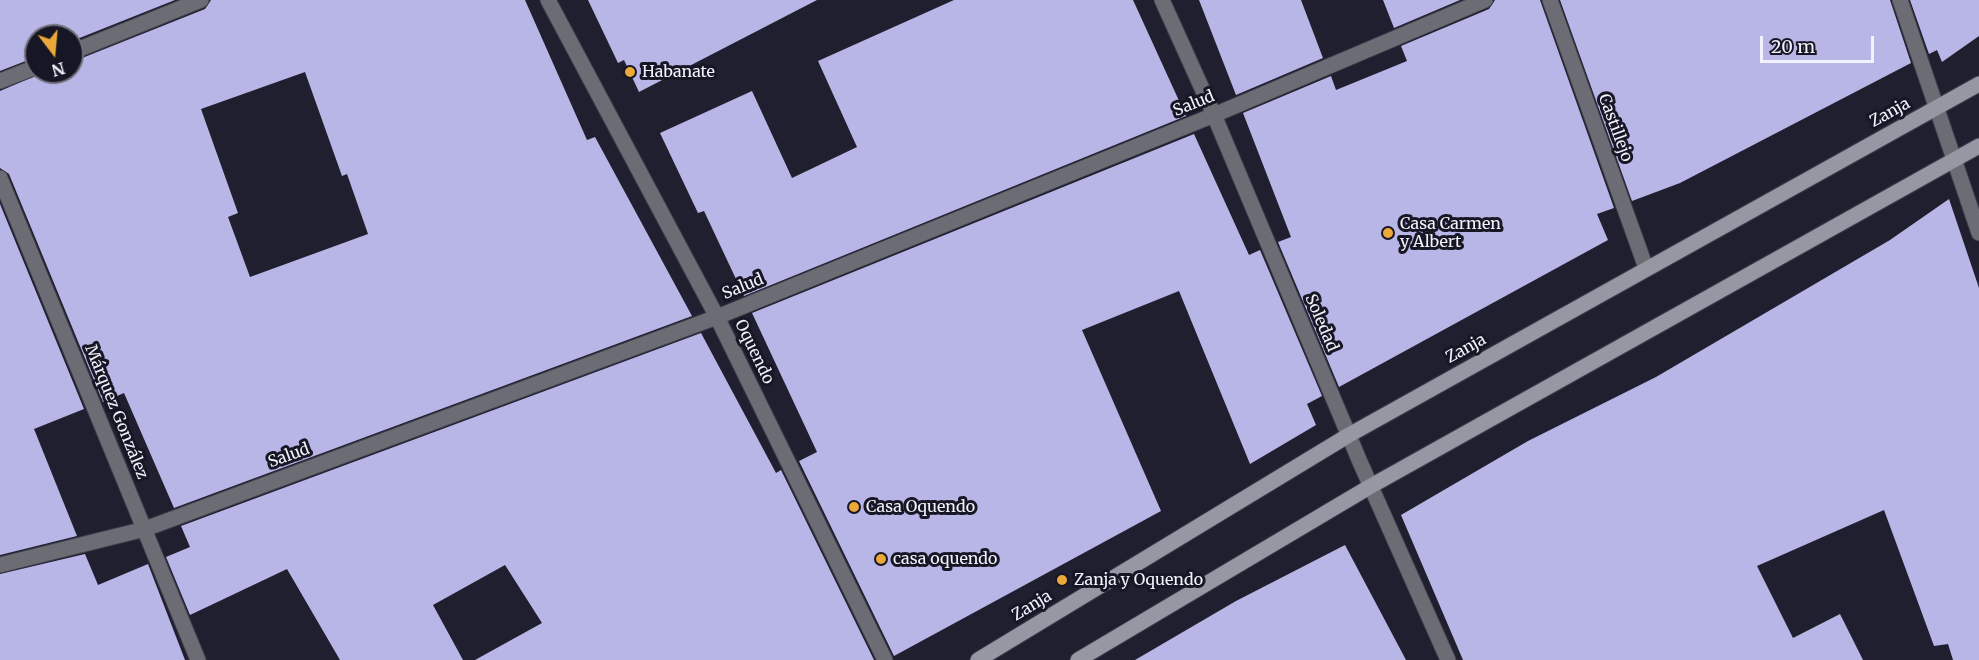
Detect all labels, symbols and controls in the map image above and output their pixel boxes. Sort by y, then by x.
north arrow [24,24,84,84]
scale bar [1763,24,1877,62]
text: 20 m [1771,35,1815,58]
text: N [50,58,67,81]
place label: Habanate [642,62,715,82]
marker: Habanate [623,65,637,79]
street label: Salud [1171,87,1217,121]
street label: Castillejo [1594,91,1636,165]
street label: Zanja [1867,94,1913,132]
place label: Casa Carmen y Albert [1400,214,1501,252]
marker: Casa Carmen y Albert [1381,226,1395,240]
street label: Salud [720,270,766,304]
street label: Soledad [1300,291,1342,355]
street label: Oquendo [730,317,778,387]
street label: Zanja [1443,330,1489,368]
street label: Márquez González [80,342,152,482]
street label: Salud [266,440,312,472]
place label: Casa Oquendo [866,497,975,517]
marker: Casa Oquendo [847,500,861,514]
place label: casa oquendo [893,549,997,569]
marker: casa oquendo [874,552,888,566]
place label: Zanja y Oquendo [1074,570,1203,590]
marker: Zanja y Oquendo [1055,573,1069,587]
street label: Zanja [1009,587,1055,625]

